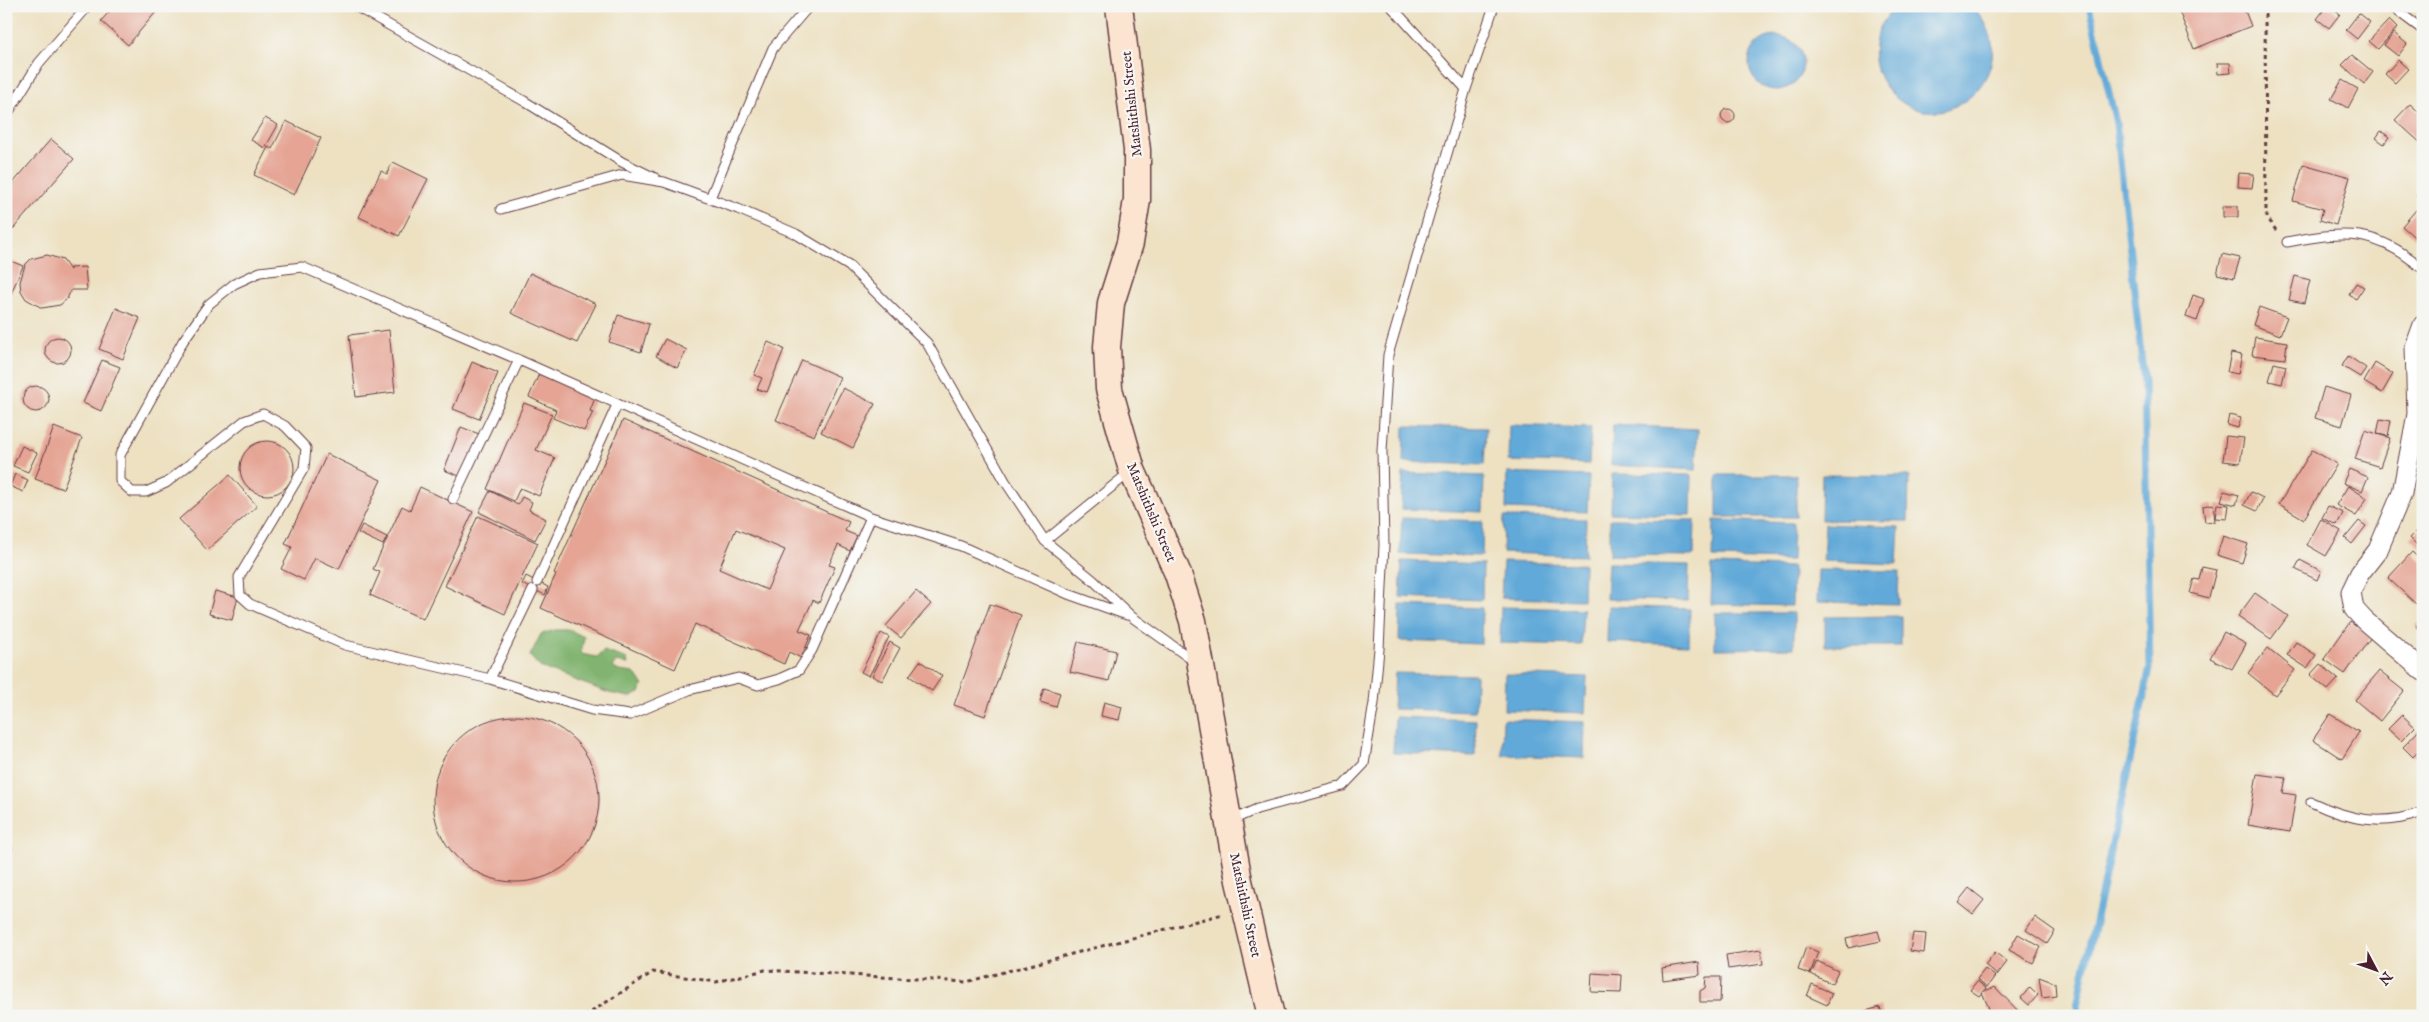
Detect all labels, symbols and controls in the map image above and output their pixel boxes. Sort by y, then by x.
street label: Matshithshi Street [1117,50,1147,158]
street label: Matshithshi Street [1122,460,1180,565]
street label: Matshithshi Street [1225,851,1265,959]
north arrow [2352,944,2402,994]
text: N [2374,967,2396,988]

